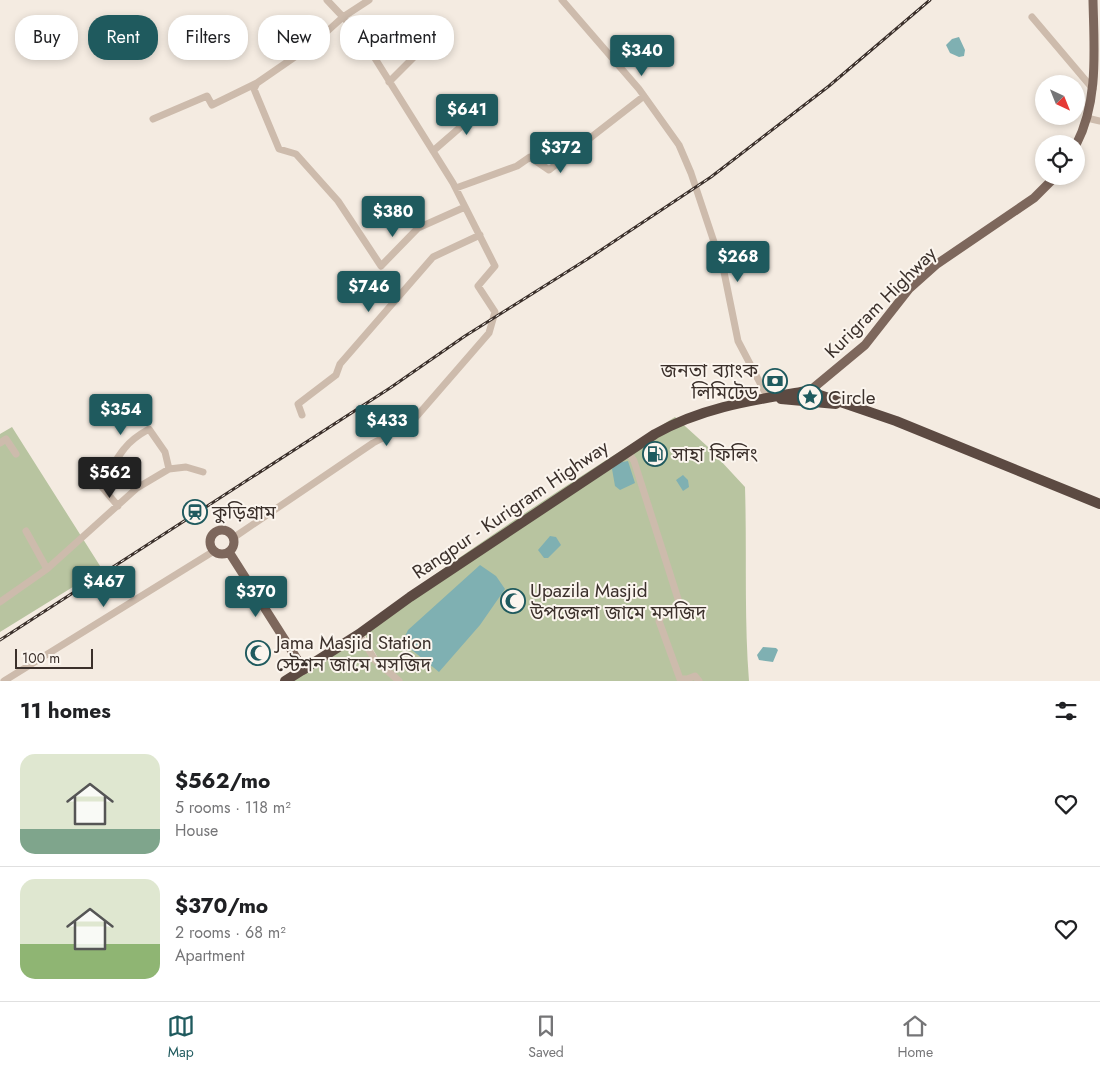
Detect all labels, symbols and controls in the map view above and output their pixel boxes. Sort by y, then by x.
chip: Buy [15,15,78,60]
chip: Rent [88,15,158,60]
chip: Filters [168,15,248,60]
chip: New [258,15,330,60]
chip: Apartment [340,15,454,60]
pin: $340 [612,34,672,77]
text: $340 [621,39,663,62]
north arrow [1035,75,1085,125]
map controls [1035,75,1085,185]
pin: $641 [437,94,497,136]
text: $641 [447,98,487,121]
pin: $372 [531,132,591,174]
button: locate [1035,135,1085,185]
text: $372 [541,136,581,159]
pin: $380 [363,196,423,238]
text: $380 [373,200,413,223]
pin: $268 [708,240,768,283]
street label: Kurigram Highway [818,240,943,364]
text: $268 [717,245,759,268]
pin: $746 [339,270,399,313]
text: $746 [348,275,390,298]
place label: জনতা ব্যাংক লিমিটেড [660,357,759,406]
bank icon: জনতা ব্যাংক লিমিটেড [762,368,788,394]
place icon: Circle [797,384,823,410]
place label: Circle [828,384,876,411]
pin: $354 [91,394,151,436]
text: $354 [100,398,142,421]
pin: $433 [357,404,417,447]
text: $433 [367,409,408,432]
street label: Rangpur - Kurigram Highway [407,433,614,585]
fuel station icon: সাহা ফিলিং [642,441,668,467]
place label: সাহা ফিলিং [671,441,759,468]
pin: $562 [80,456,140,499]
text: $562 [89,461,131,484]
station icon: কুড়িগ্রাম [182,499,208,525]
place label: কুড়িগ্রাম [211,499,276,526]
pin: $467 [74,566,134,608]
text: $467 [83,570,125,593]
pin: $370 [226,576,286,618]
place label: Upazila Masjid উপজেলা জামে মসজিদ [529,577,707,626]
text: $370 [236,580,276,603]
mosque icon: Upazila Masjid উপজেলা জামে মসজিদ [500,588,526,614]
place label: Jama Masjid Station স্টেশন জামে মসজিদ [273,629,432,678]
mosque icon: Jama Masjid Station স্টেশন জামে মসজিদ [245,640,271,666]
scale bar [15,646,92,669]
text: 100 m [22,648,60,668]
text: 11 homes [20,696,111,726]
icon: filters [1052,697,1080,725]
text: $562/mo [175,766,270,796]
icon: home [60,774,120,834]
icon: heart [1052,790,1080,818]
text: 5 rooms · 118 m² [175,796,291,819]
text: House [175,819,218,842]
text: $370/mo [175,891,268,921]
icon: home [60,899,120,959]
icon: heart [1052,915,1080,943]
text: 2 rooms · 68 m² [175,921,286,944]
text: Apartment [175,944,245,967]
tab: Map [167,1012,195,1062]
tab: Saved [528,1012,564,1062]
tab: Home [897,1012,933,1062]

